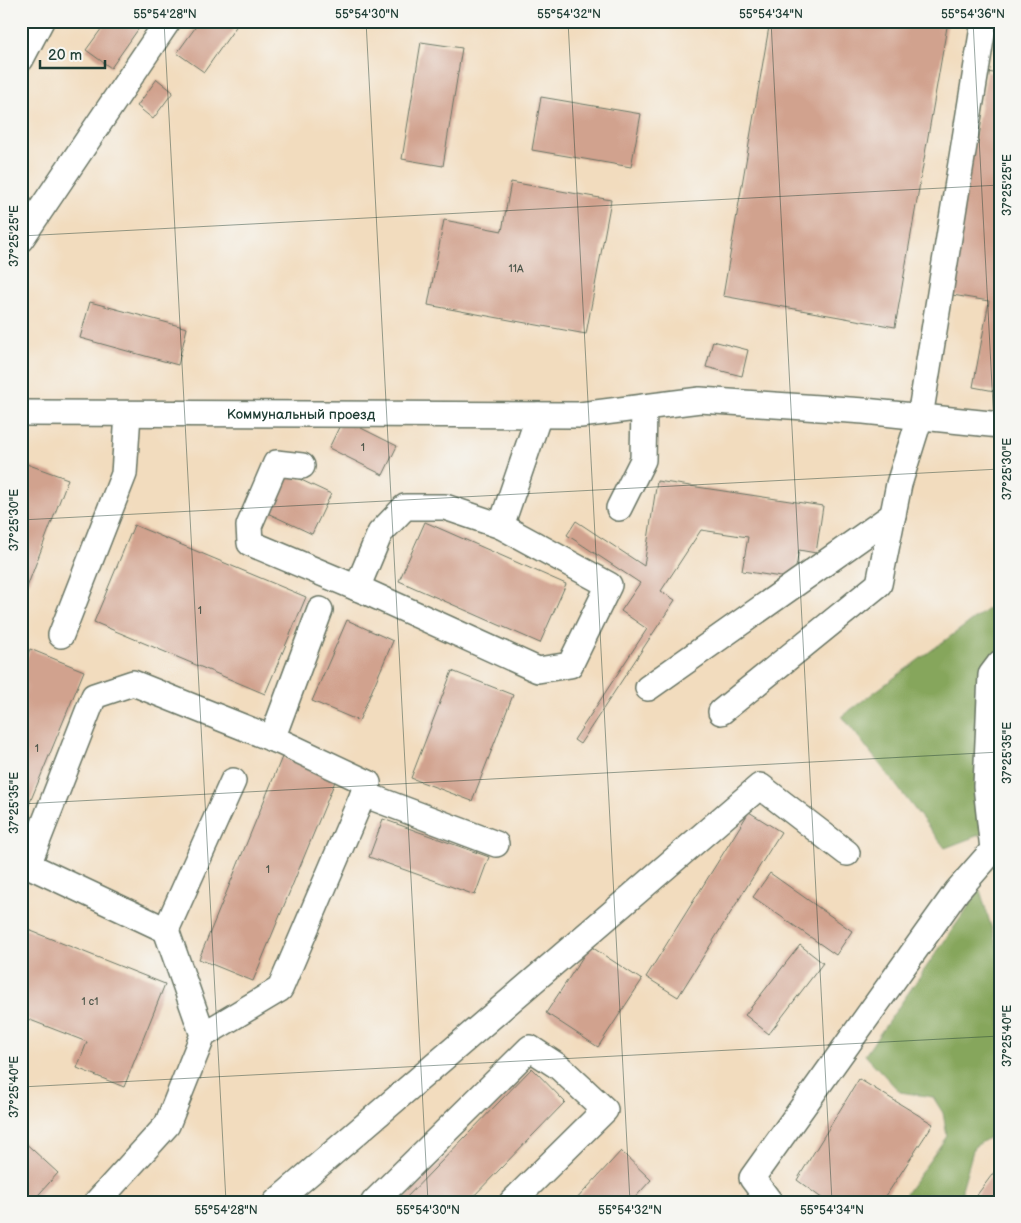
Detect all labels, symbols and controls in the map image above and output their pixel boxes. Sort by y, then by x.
text: 55°54'28"N [133,7,197,22]
text: 55°54'30"N [335,7,399,22]
text: 55°54'32"N [537,7,601,22]
text: 55°54'34"N [739,7,803,22]
text: 55°54'36"N [941,7,1005,22]
scale bar [40,38,105,70]
text: 20 m [48,46,82,65]
text: 37°25'25"E [1000,154,1015,216]
text: 37°25'25"E [7,205,22,267]
house number: 11А [508,262,524,275]
street label: Коммунальный проезд [227,406,376,423]
text: 37°25'30"E [1000,438,1015,500]
house number: 1 [361,441,365,454]
text: 37°25'30"E [7,489,22,551]
house number: 1 [198,604,202,617]
text: 37°25'35"E [1000,722,1015,784]
house number: 1 [35,742,39,755]
text: 37°25'35"E [7,772,22,834]
house number: 1 [266,863,270,876]
house number: 1 с1 [82,995,98,1008]
text: 37°25'40"E [1000,1005,1015,1067]
text: 37°25'40"E [7,1056,22,1118]
text: 55°54'28"N [194,1203,258,1218]
text: 55°54'30"N [396,1203,460,1218]
text: 55°54'32"N [598,1203,662,1218]
text: 55°54'34"N [800,1203,864,1218]

